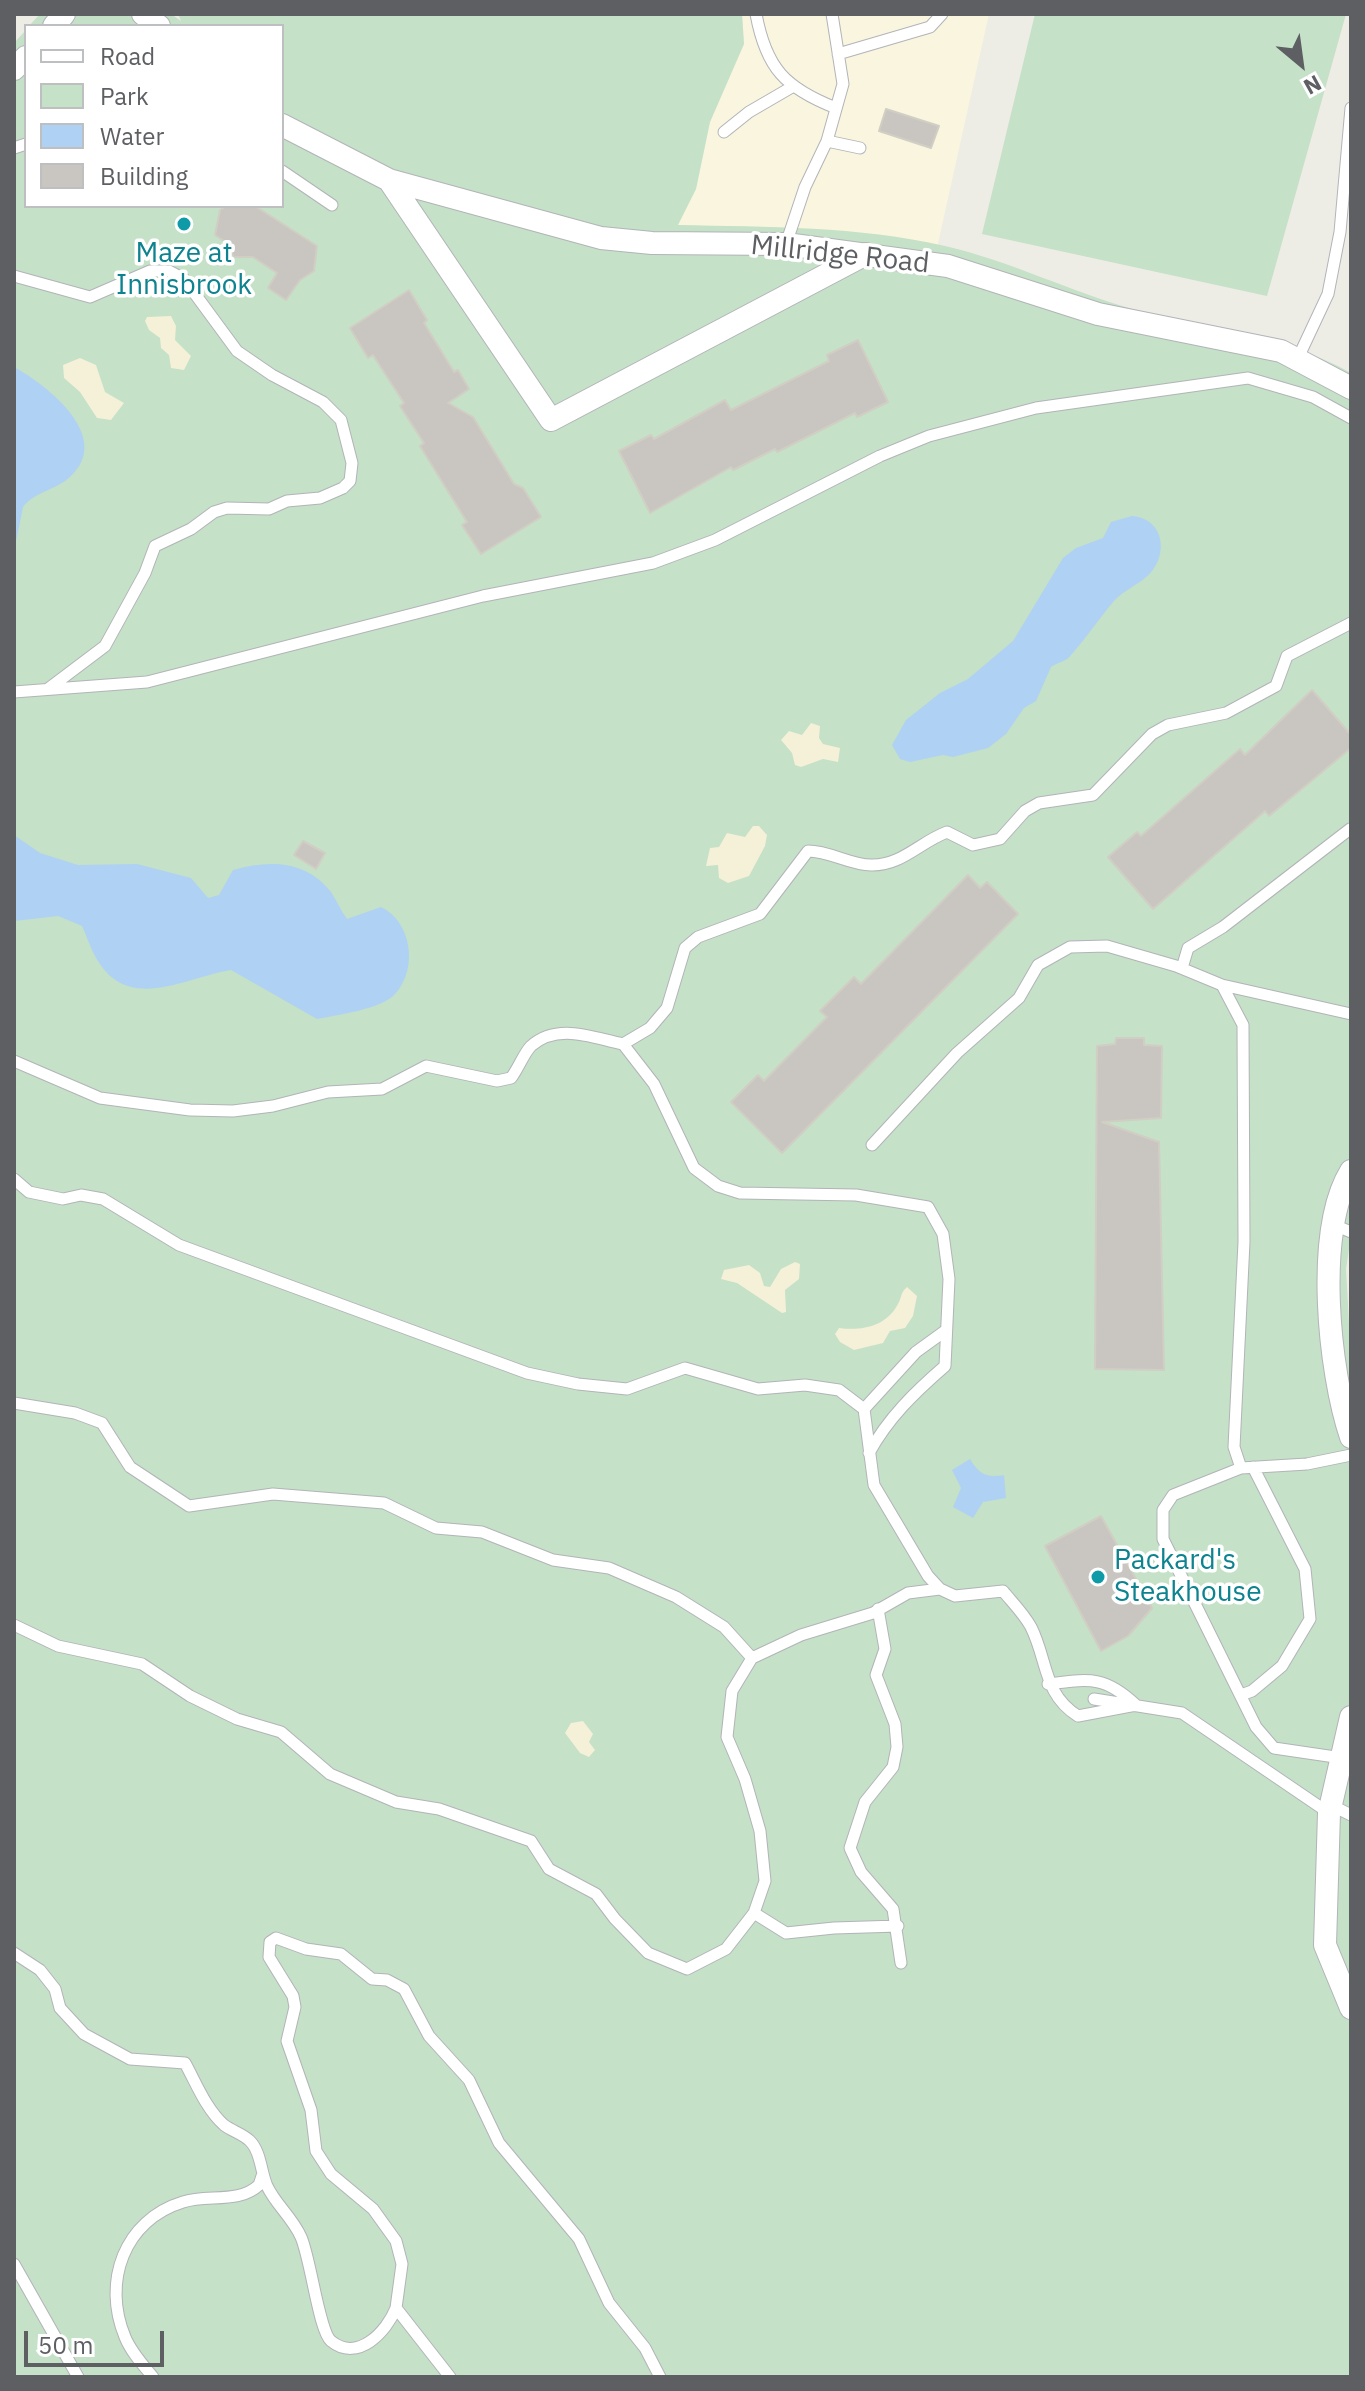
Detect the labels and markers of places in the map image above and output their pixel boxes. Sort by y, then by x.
marker: Maze at Innisbrook [175,215,193,233]
place label: Maze at Innisbrook [116,237,252,303]
place label: Packard's Steakhouse [1114,1544,1262,1610]
marker: Packard's Steakhouse [1089,1568,1107,1586]

